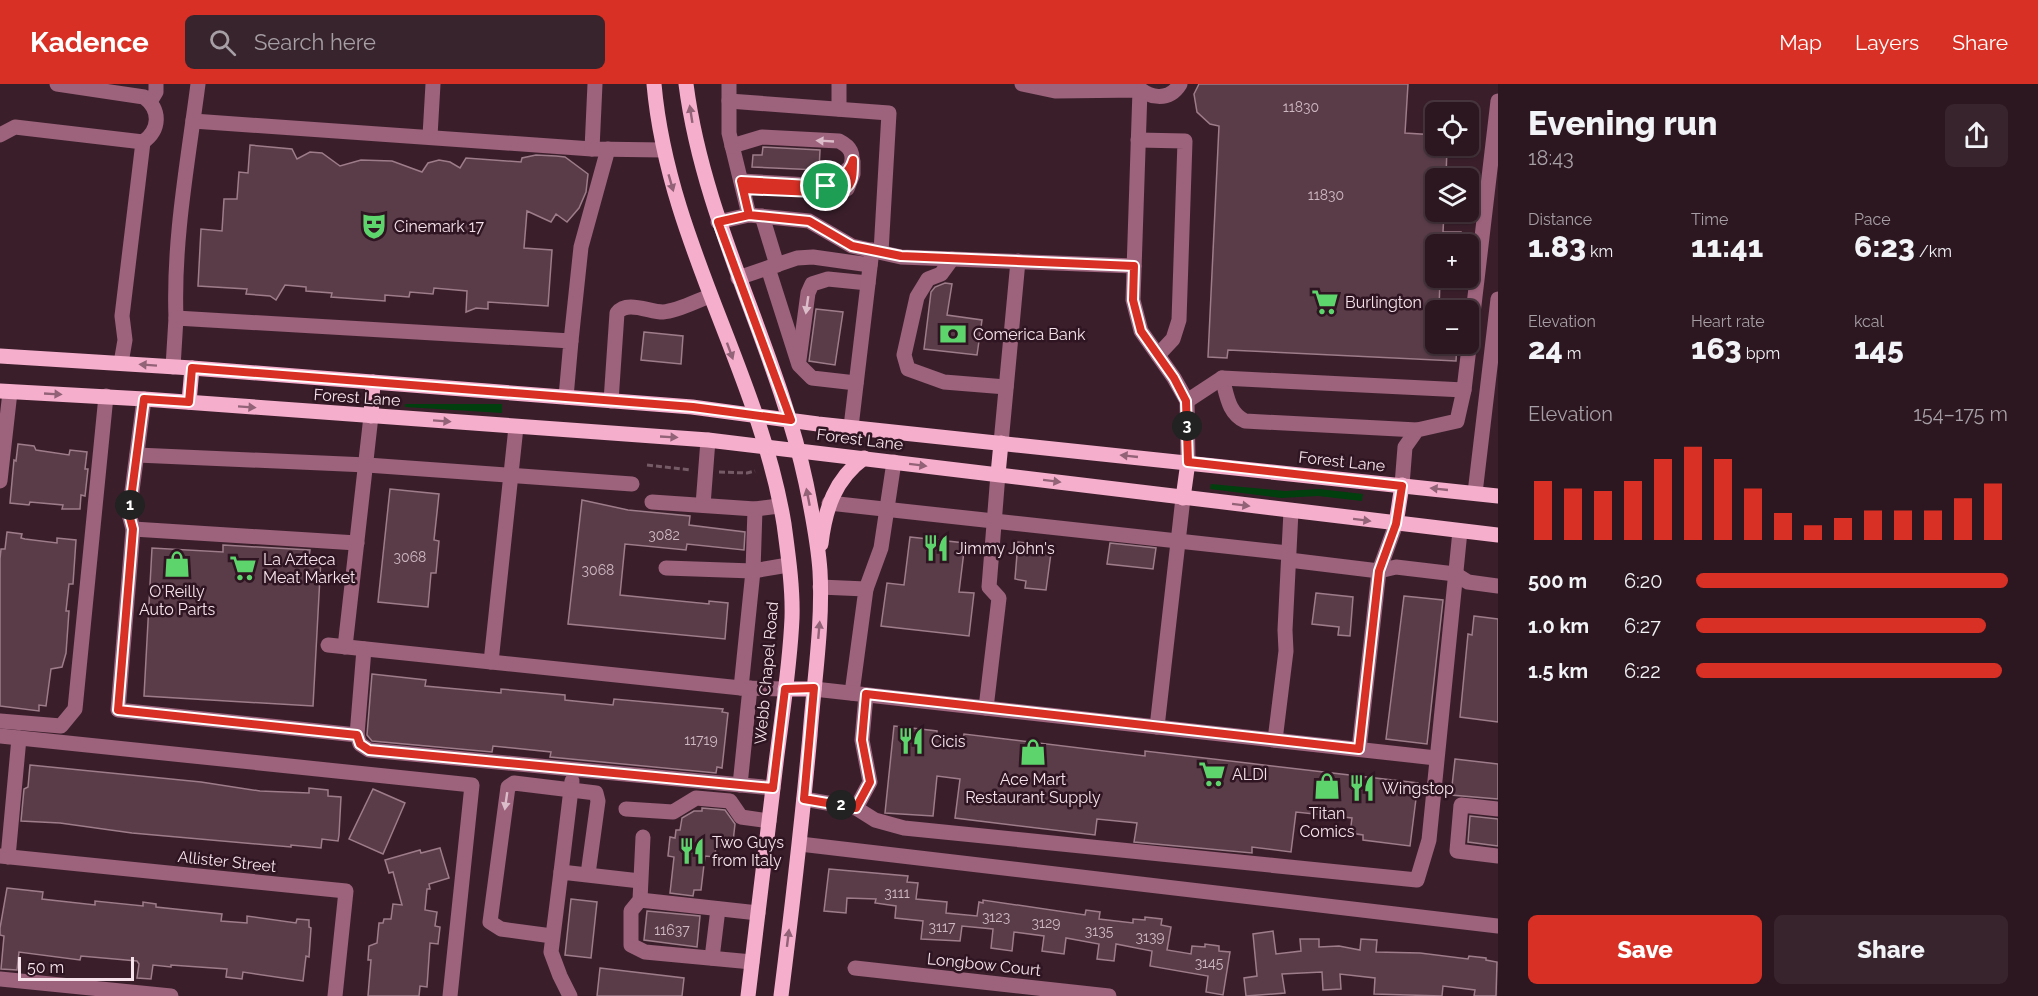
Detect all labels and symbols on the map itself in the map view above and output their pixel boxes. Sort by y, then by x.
house number: 11830 [1283,99,1319,115]
one-way arrow [686,104,695,123]
one-way arrow [816,136,835,145]
pin [800,160,851,211]
one-way arrow [667,174,676,192]
house number: 11830 [1308,187,1344,203]
theatre icon: Cinemark 17 [359,211,389,241]
place label: Cinemark 17 [394,217,485,236]
supermarket icon: Burlington [1310,287,1340,317]
place label: Burlington [1345,293,1422,312]
one-way arrow [802,296,811,315]
bank icon: Comerica Bank [938,319,968,349]
place label: Comerica Bank [973,325,1086,344]
one-way arrow [726,342,736,360]
one-way arrow [138,360,157,370]
street label: Forest Lane [313,385,401,410]
one-way arrow [43,389,62,398]
one-way arrow [238,402,257,411]
pin: 3 [1172,411,1202,441]
one-way arrow [432,416,451,426]
street label: Forest Lane [816,425,904,454]
one-way arrow [659,433,678,442]
street label: Forest Lane [1298,447,1386,475]
one-way arrow [1120,451,1139,461]
one-way arrow [909,460,928,469]
one-way arrow [1043,476,1062,485]
one-way arrow [1429,484,1448,494]
one-way arrow [803,487,812,506]
pin: 1 [115,490,145,520]
one-way arrow [1231,500,1250,509]
one-way arrow [1353,515,1372,525]
house number: 3082 [648,527,680,543]
restaurant icon: Jimmy John's [921,533,951,563]
place label: Jimmy John's [956,539,1055,558]
shop icon: O'Reilly Auto Parts [162,549,192,579]
house number: 3068 [394,549,426,565]
place label: La Azteca Meat Market [263,550,356,587]
supermarket icon: La Azteca Meat Market [228,553,258,583]
house number: 3068 [582,562,614,578]
place label: O'Reilly Auto Parts [139,582,215,619]
street label: Webb Chapel Road [751,601,782,745]
one-way arrow [814,621,823,640]
restaurant icon: Cicis [896,726,926,756]
house number: 11719 [684,732,718,748]
place label: Cicis [931,732,966,751]
shop icon: Ace Mart Restaurant Supply [1018,737,1048,767]
supermarket icon: ALDI [1197,759,1227,789]
place label: ALDI [1232,765,1268,784]
place label: Ace Mart Restaurant Supply [965,770,1101,807]
shop icon: Titan Comics [1312,771,1342,801]
restaurant icon: Wingstop [1347,773,1377,803]
place label: Wingstop [1382,779,1454,798]
pin: 2 [826,790,856,820]
one-way arrow [501,792,510,811]
place label: Titan Comics [1299,804,1355,841]
place label: Two Guys from Italy [712,833,784,870]
restaurant icon: Two Guys from Italy [677,836,707,866]
street label: Allister Street [177,847,278,876]
house number: 3111 [884,885,910,901]
house number: 3123 [982,909,1010,925]
house number: 3129 [1032,915,1060,931]
house number: 3117 [929,919,956,935]
house number: 11637 [654,922,690,938]
house number: 3135 [1085,923,1114,939]
one-way arrow [784,928,793,947]
house number: 3139 [1135,929,1165,945]
street label: Longbow Court [926,949,1043,980]
scale bar [18,954,134,982]
house number: 3145 [1195,955,1224,971]

